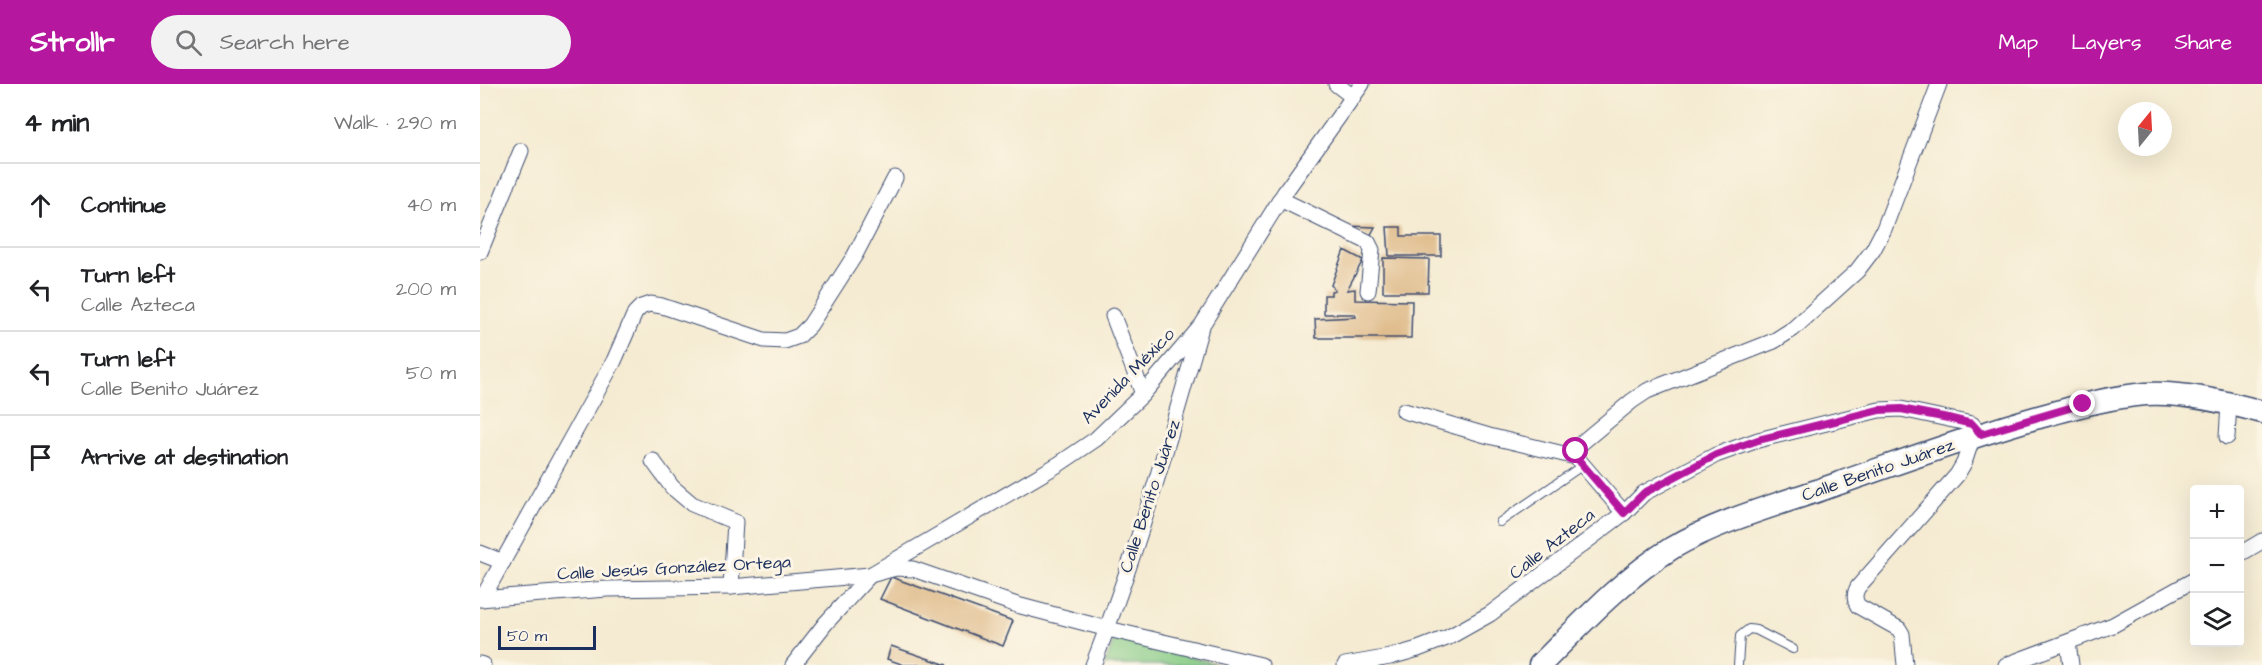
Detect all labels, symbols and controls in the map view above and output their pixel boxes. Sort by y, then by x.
search box [151,15,571,69]
text: Strollr [30,23,115,62]
icon: search [172,26,205,59]
text: Search here [220,27,350,58]
text: Map [1998,28,2038,57]
text: Layers [2071,28,2141,57]
text: Share [2174,28,2232,57]
north arrow [2118,102,2172,156]
text: 4 min [24,105,89,141]
text: Walk · 290 m [334,109,456,137]
icon: ahead [24,189,57,222]
text: Continue [81,190,166,221]
text: 40 m [406,191,456,219]
text: Turn left [81,260,175,291]
icon: left [24,273,57,306]
text: 200 m [396,275,456,303]
text: Calle Azteca [81,291,195,319]
street label: Avenida México [1075,322,1181,430]
text: Turn left [81,344,175,375]
icon: left [24,357,57,390]
text: 50 m [406,359,456,387]
text: Calle Benito Juárez [81,375,259,403]
route end [2069,390,2095,416]
street label: Calle Benito Juárez [1113,416,1187,576]
street label: Calle Benito Juárez [1798,432,1958,508]
route start [1562,437,1588,463]
icon: arrive [24,441,57,474]
text: Arrive at destination [81,442,288,473]
map controls [2190,485,2244,647]
button: + [2190,485,2244,539]
street label: Calle Azteca [1504,503,1600,585]
button: − [2190,539,2244,593]
street label: Calle Jesús González Ortega [557,549,792,588]
button: layers [2190,593,2244,647]
scale bar [498,623,596,650]
text: 50 m [507,625,547,647]

